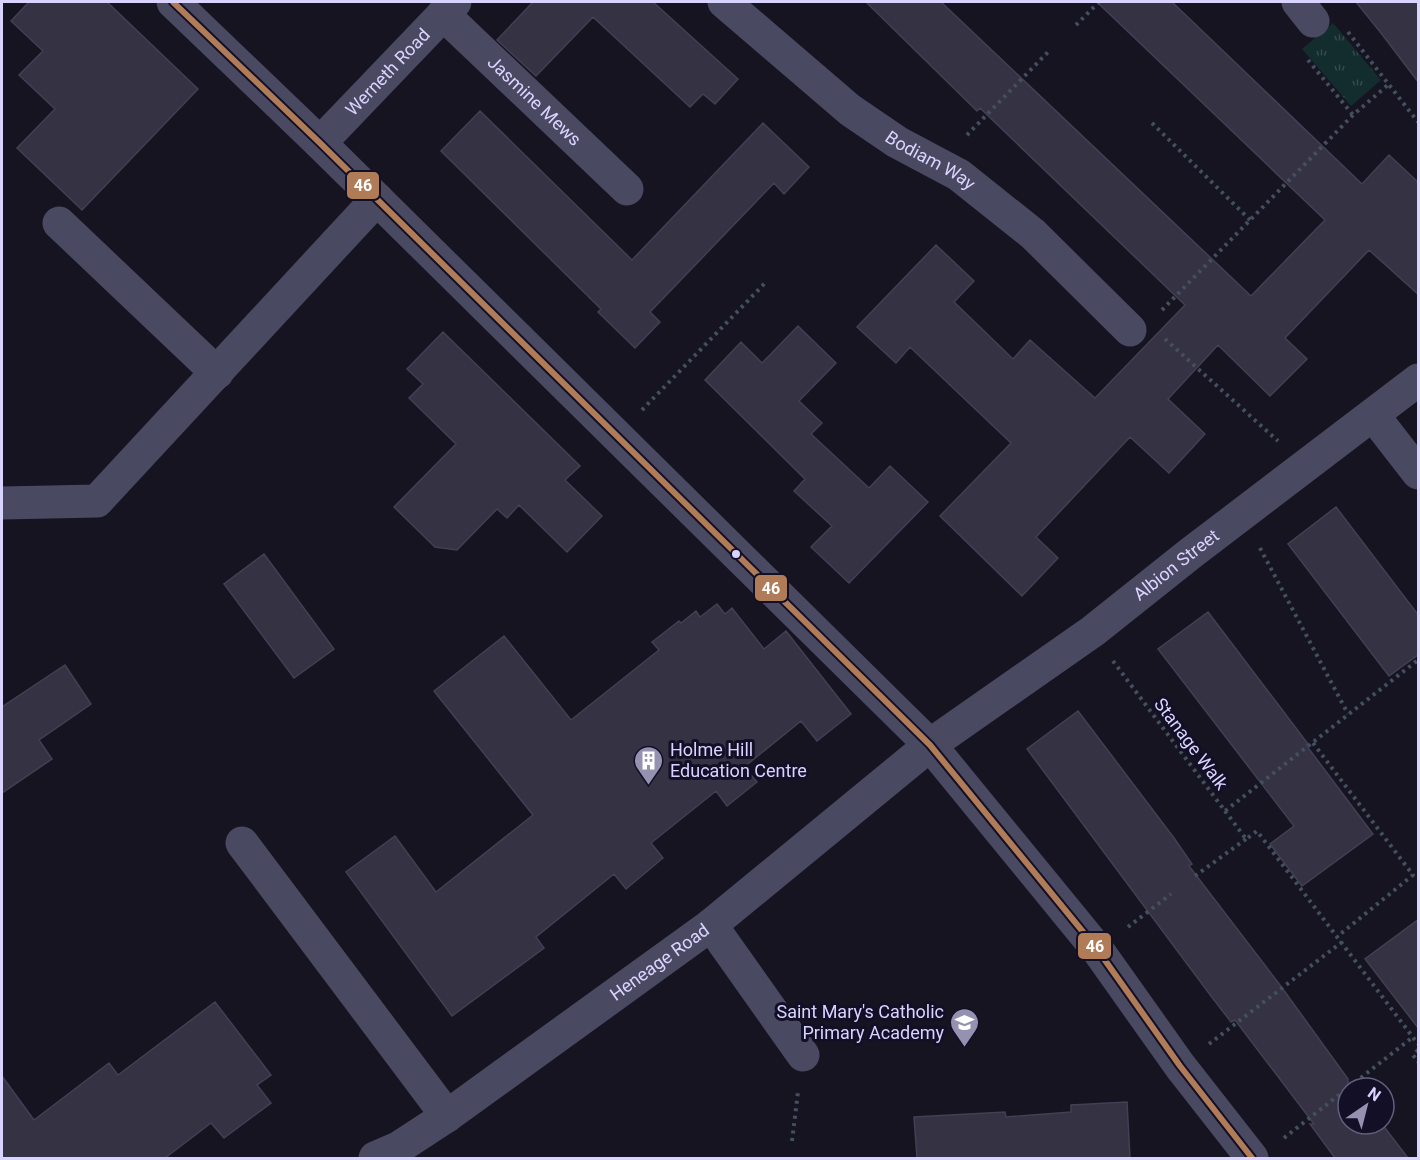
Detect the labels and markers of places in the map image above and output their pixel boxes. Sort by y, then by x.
unlabelled marker [730,548,742,560]
place label: Holme Hill Education Centre [670,739,807,781]
building icon: Holme Hill Education Centre [633,744,665,786]
place label: Saint Mary's Catholic Primary Academy [776,1001,944,1043]
school or university icon: Saint Mary's Catholic Primary Academy [949,1006,981,1048]

